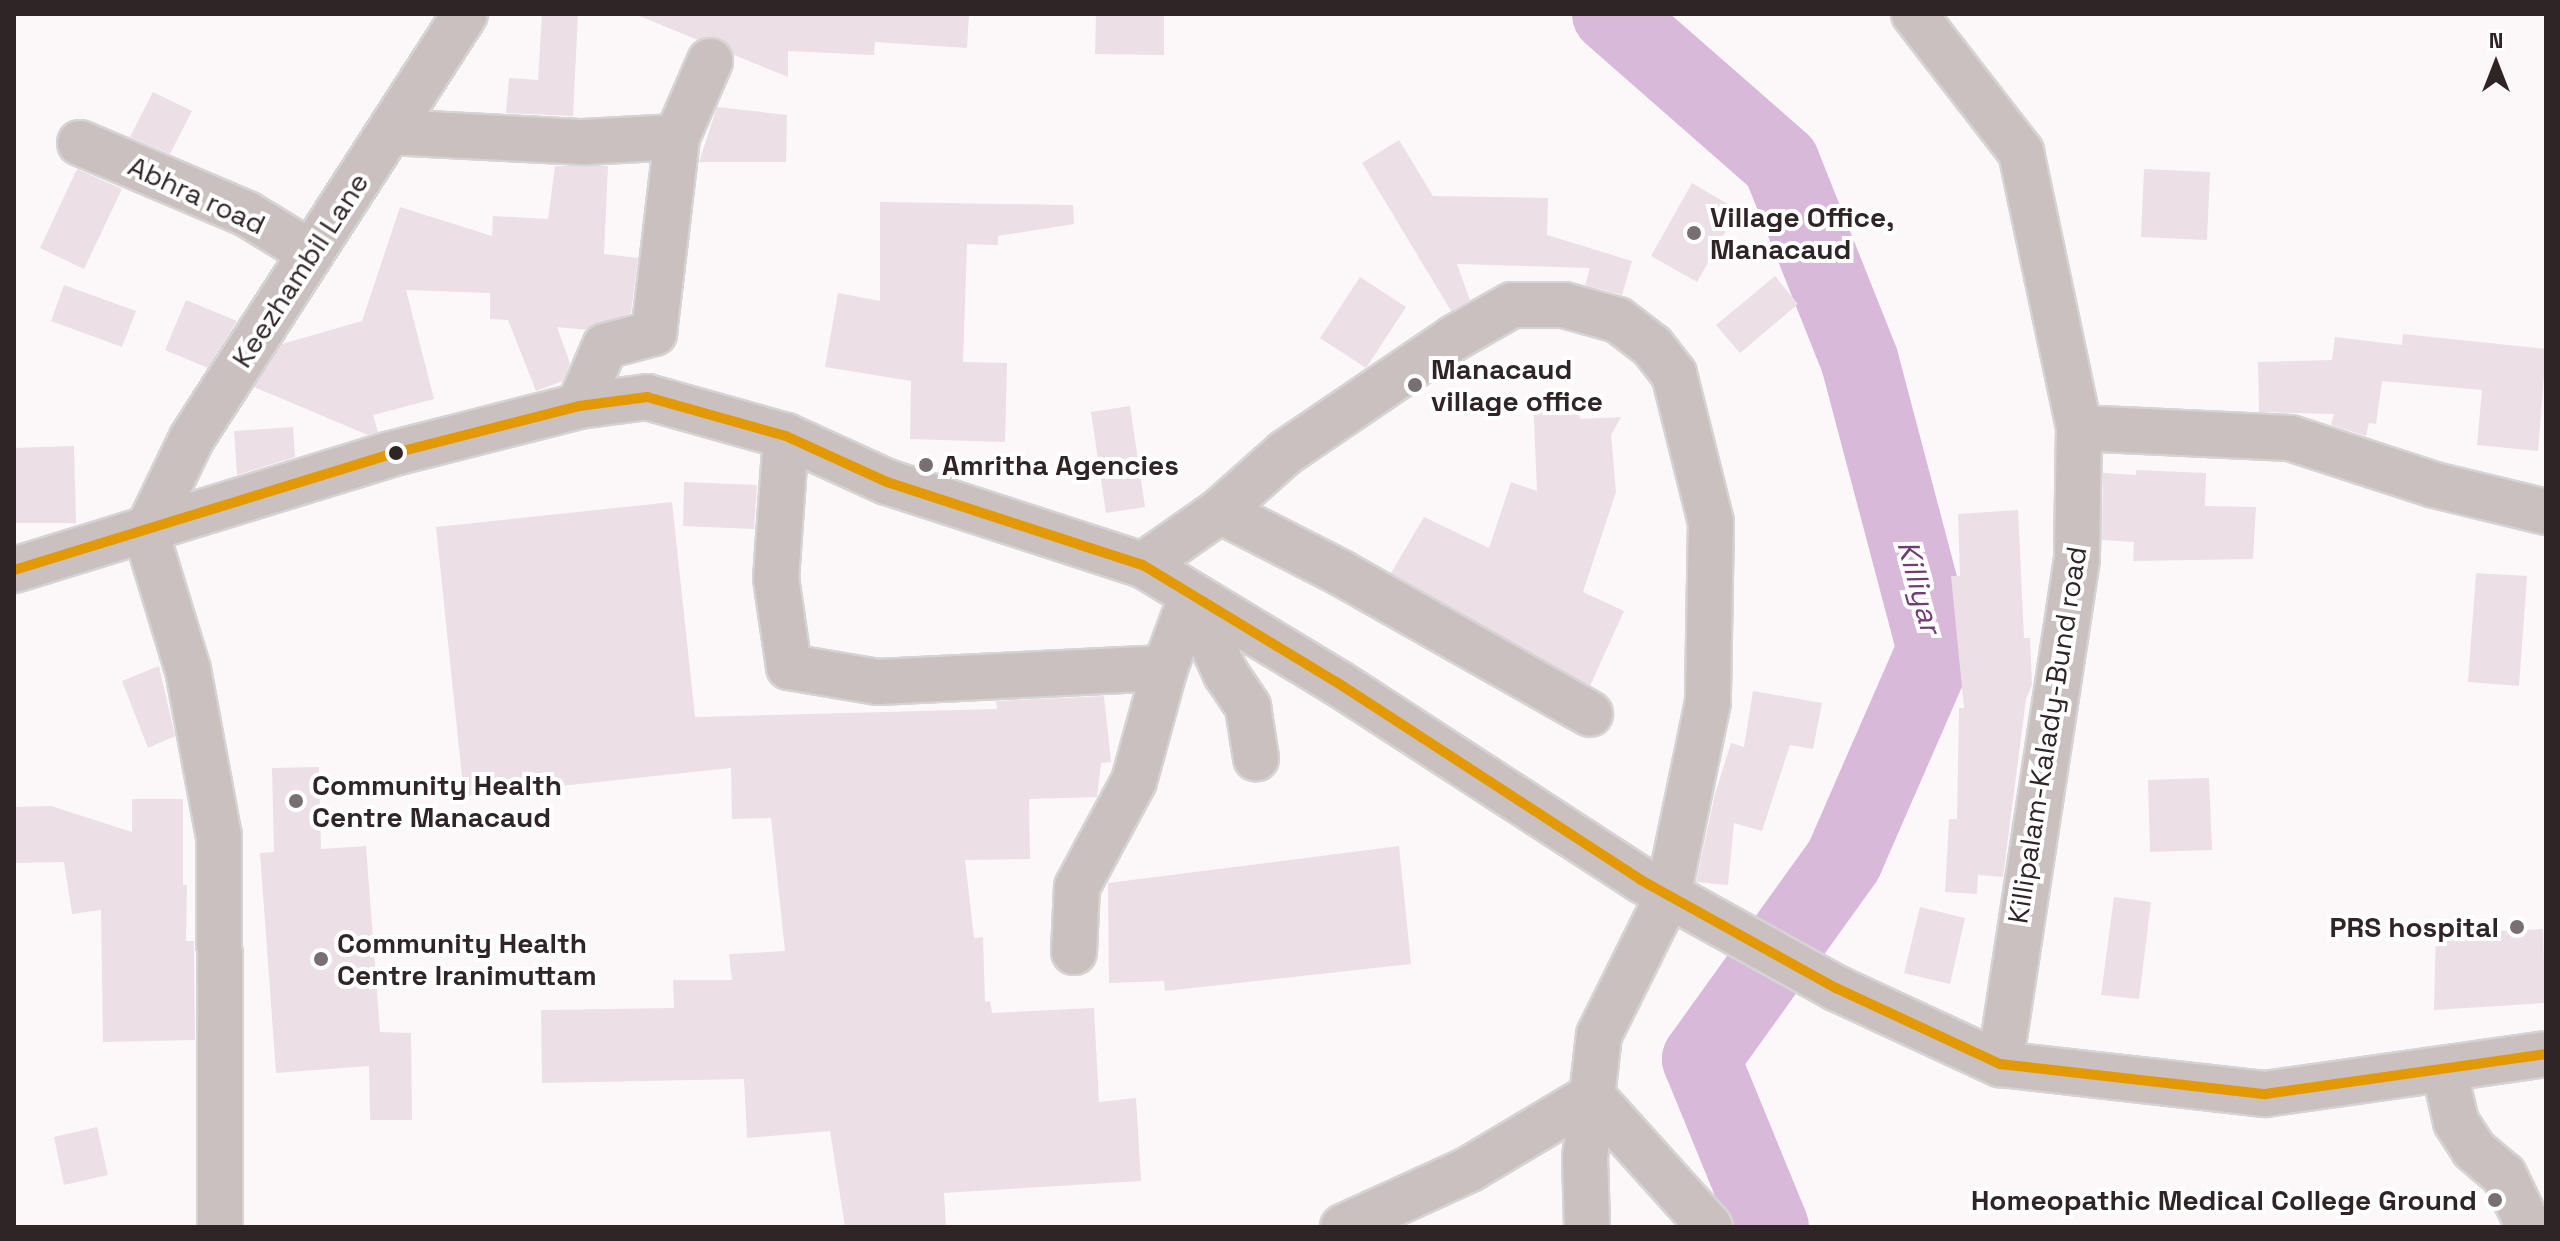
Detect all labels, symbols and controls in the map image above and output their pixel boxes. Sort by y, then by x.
north arrow [2456,24,2536,104]
text: N [2489,26,2503,54]
street label: Abhra road [123,149,271,241]
street label: Keezhambil Lane [225,166,375,374]
place label: Village Office, Manacaud [1710,200,1894,266]
marker: Village Office, Manacaud [1685,224,1703,242]
place label: Manacaud village office [1431,352,1603,418]
marker: Manacaud village office [1406,376,1424,394]
unlabelled marker [388,445,404,461]
place label: Amritha Agencies [942,448,1179,482]
marker: Amritha Agencies [917,456,935,474]
water label: Killiyar [1889,537,1949,637]
street label: Killipalam-Kalady-Bund road [2001,544,2093,926]
place label: Community Health Centre Manacaud [312,768,562,834]
marker: Community Health Centre Manacaud [287,792,305,810]
place label: PRS hospital [2330,910,2499,944]
marker: PRS hospital [2506,916,2528,938]
place label: Community Health Centre Iranimuttam [337,926,597,992]
marker: Community Health Centre Iranimuttam [312,950,330,968]
place label: Homeopathic Medical College Ground [1971,1183,2477,1217]
marker: Homeopathic Medical College Ground [2484,1189,2506,1211]

